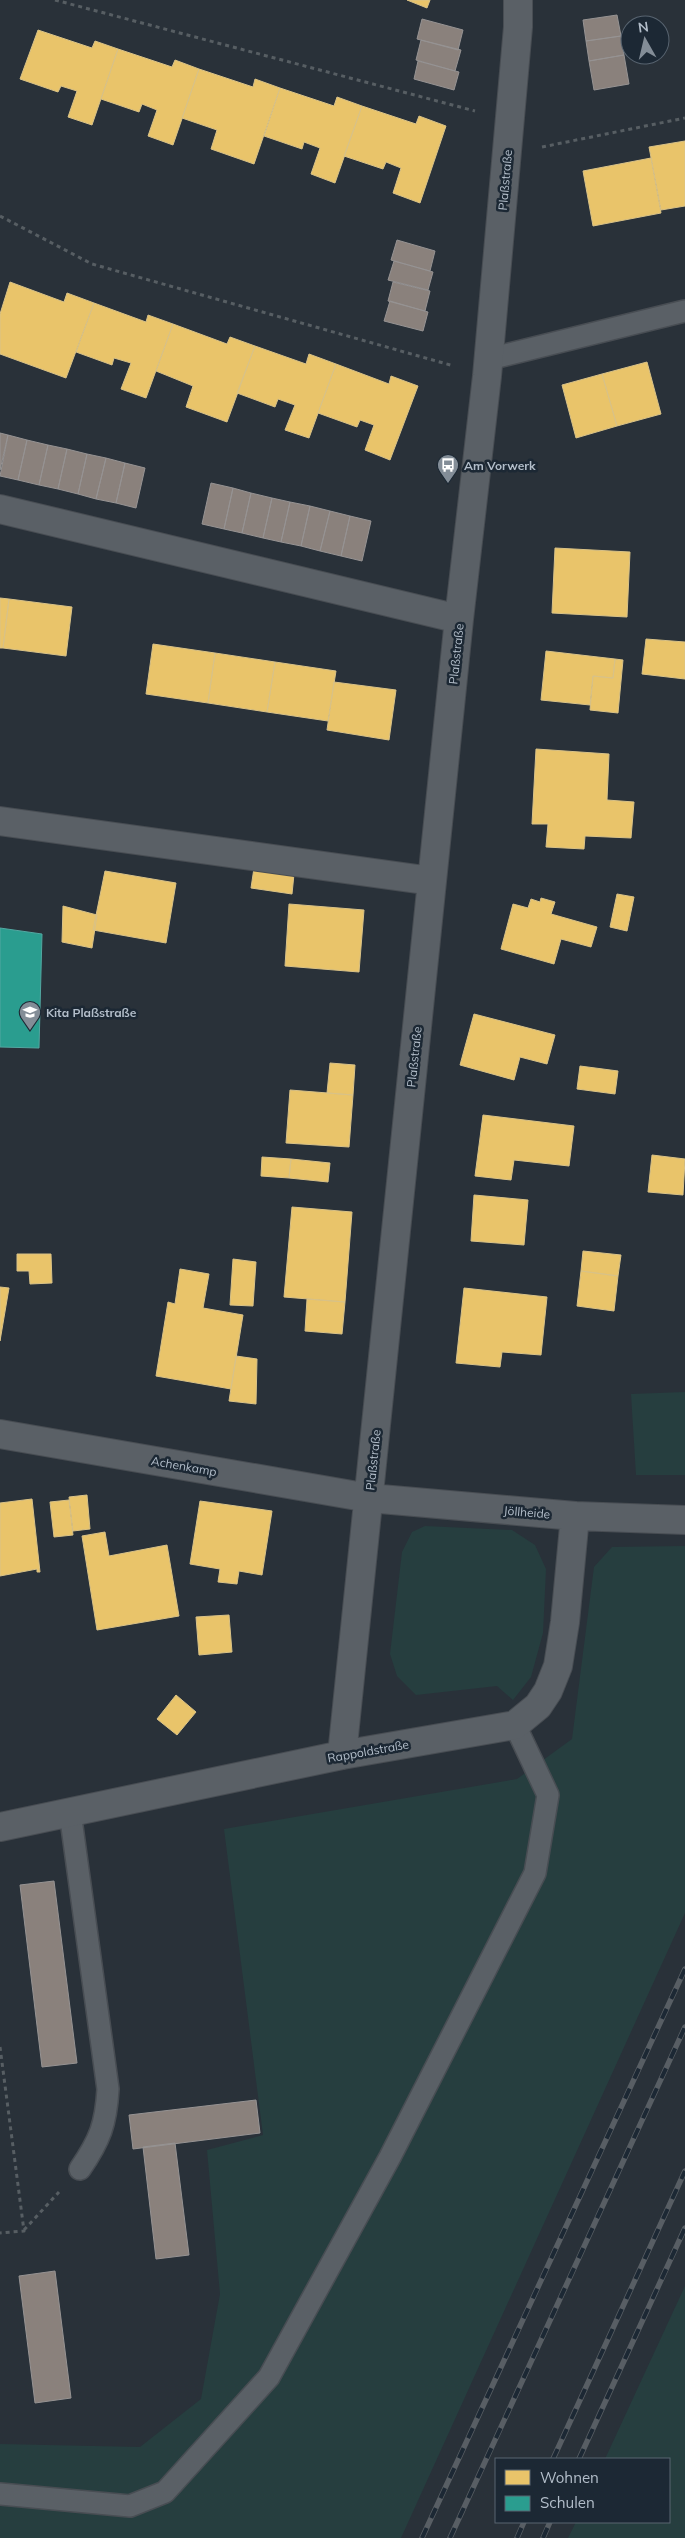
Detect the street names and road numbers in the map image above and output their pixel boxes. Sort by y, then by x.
street label: Plaßstraße [495,149,515,211]
street label: Plaßstraße [445,623,467,685]
street label: Plaßstraße [403,1026,425,1088]
street label: Plaßstraße [362,1429,384,1491]
street label: Achenkamp [150,1453,218,1479]
street label: Jöllheide [503,1502,551,1522]
street label: Rappoldstraße [326,1736,410,1766]

